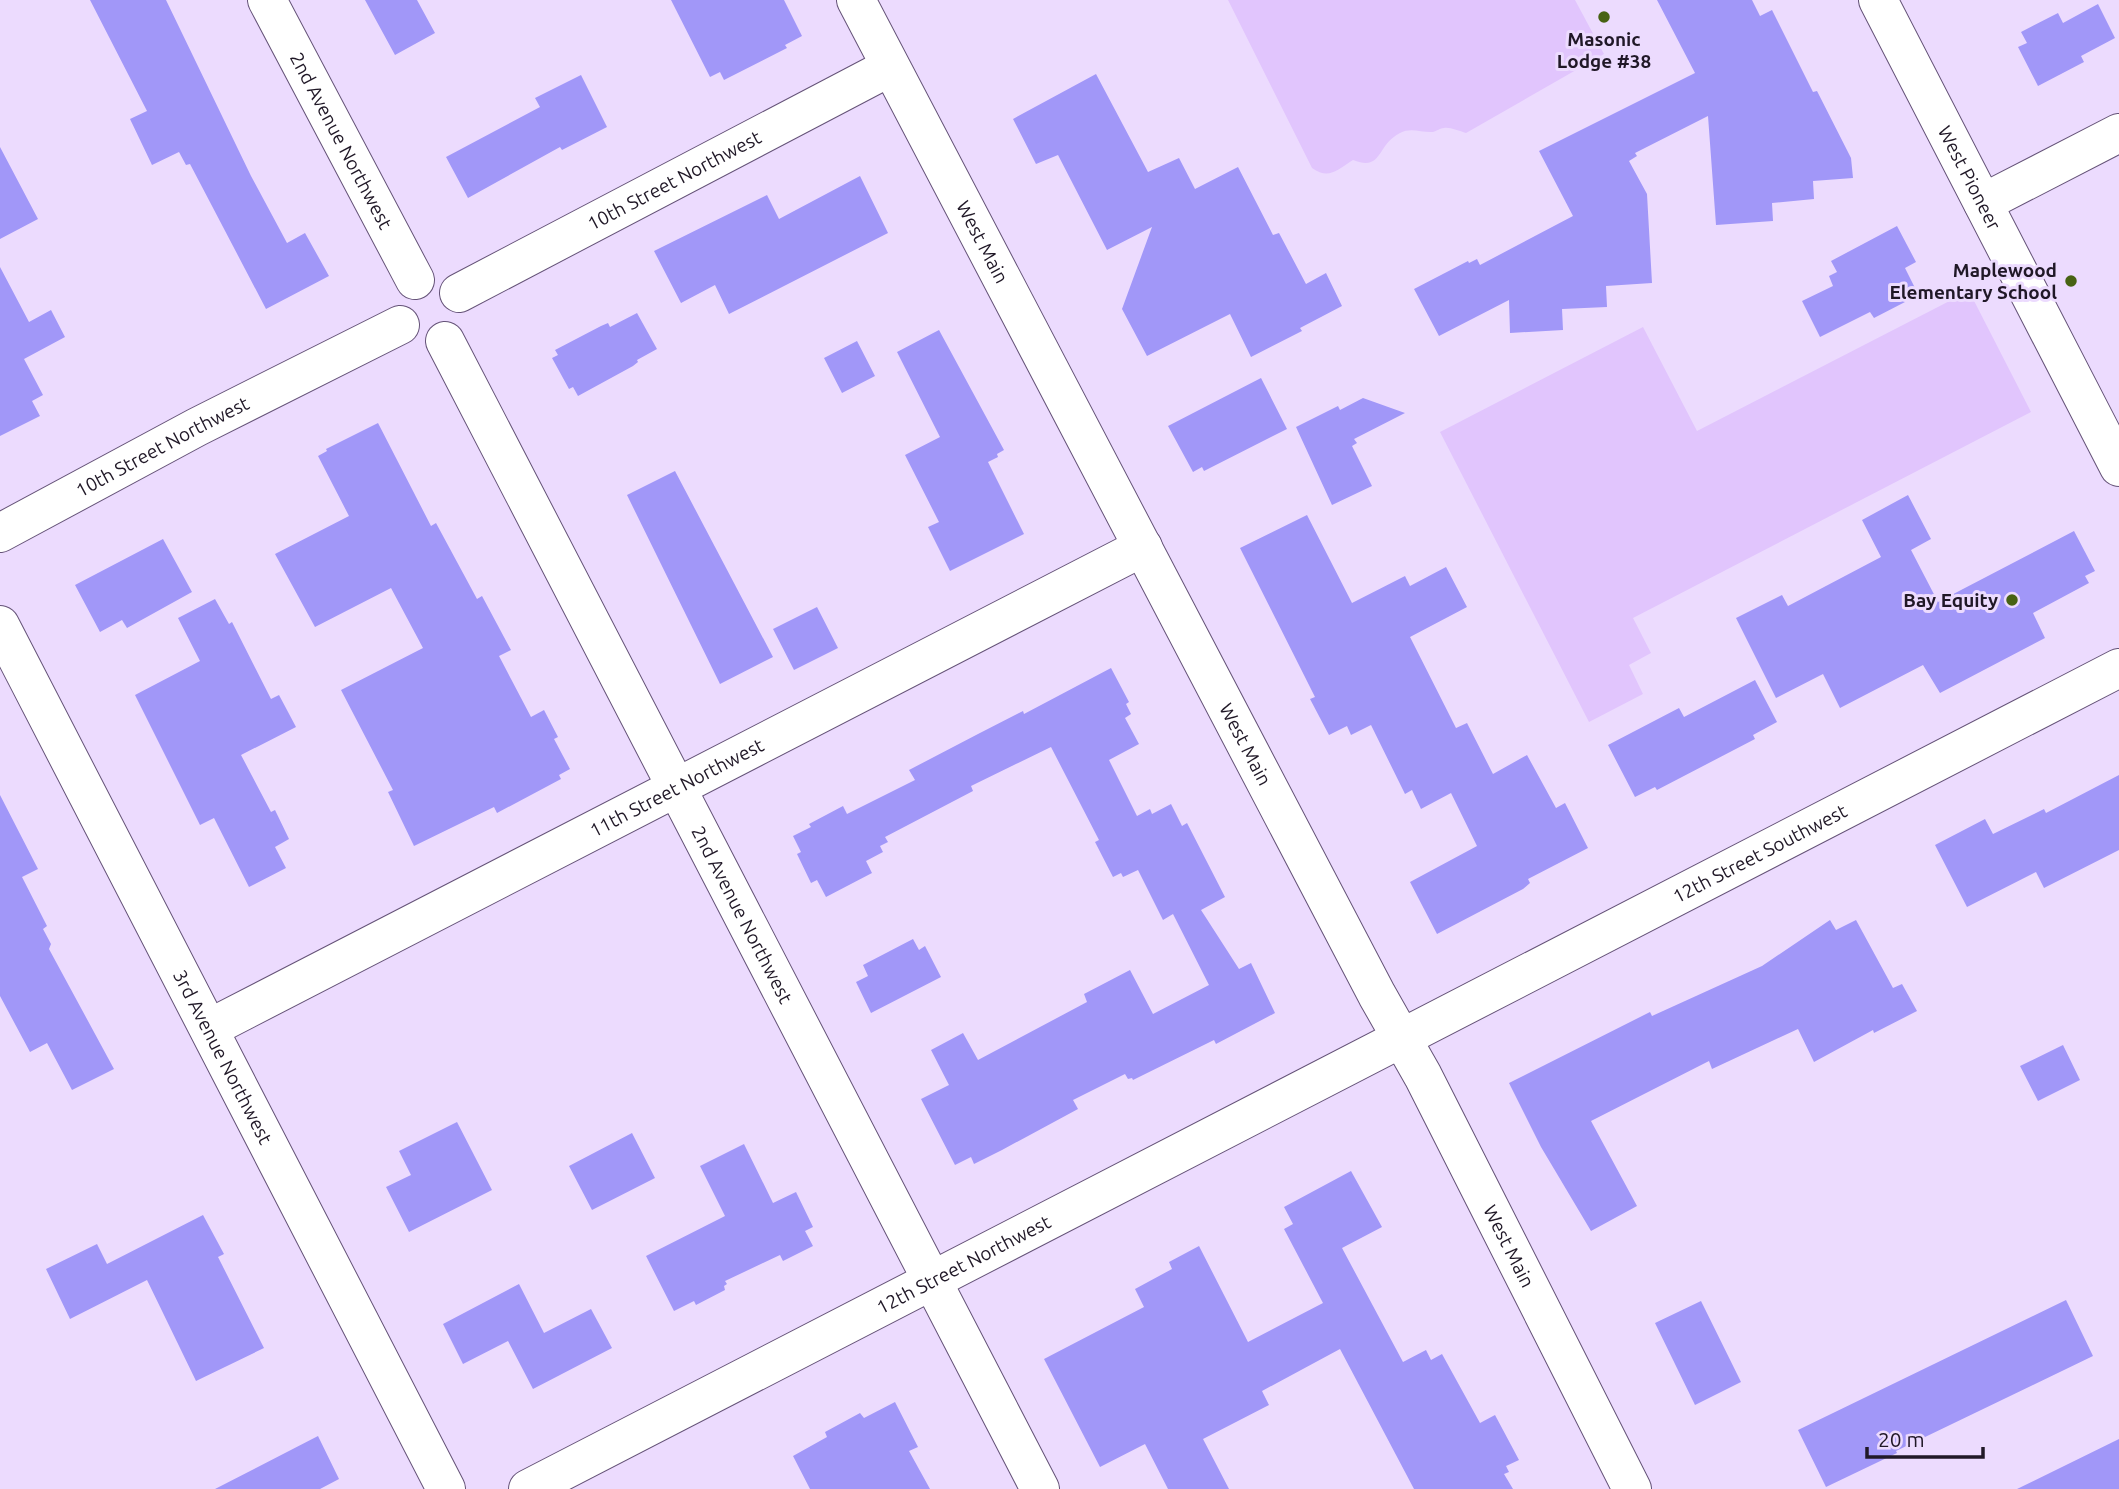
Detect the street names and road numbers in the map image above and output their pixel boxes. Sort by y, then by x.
street label: 2nd Avenue Northwest [286,48,397,233]
street label: West Pioneer [1934,122,2006,233]
street label: 10th Street Northwest [584,125,765,235]
street label: West Main [952,197,1013,287]
street label: 10th Street Northwest [72,391,253,501]
street label: West Main [1215,699,1276,789]
street label: 11th Street Northwest [586,733,768,841]
street label: 12th Street Southwest [1669,799,1851,907]
street label: 2nd Avenue Northwest [687,822,798,1007]
street label: 3rd Avenue Northwest [169,966,277,1148]
street label: West Main [1479,1201,1539,1291]
street label: 12th Street Northwest [873,1210,1055,1318]

